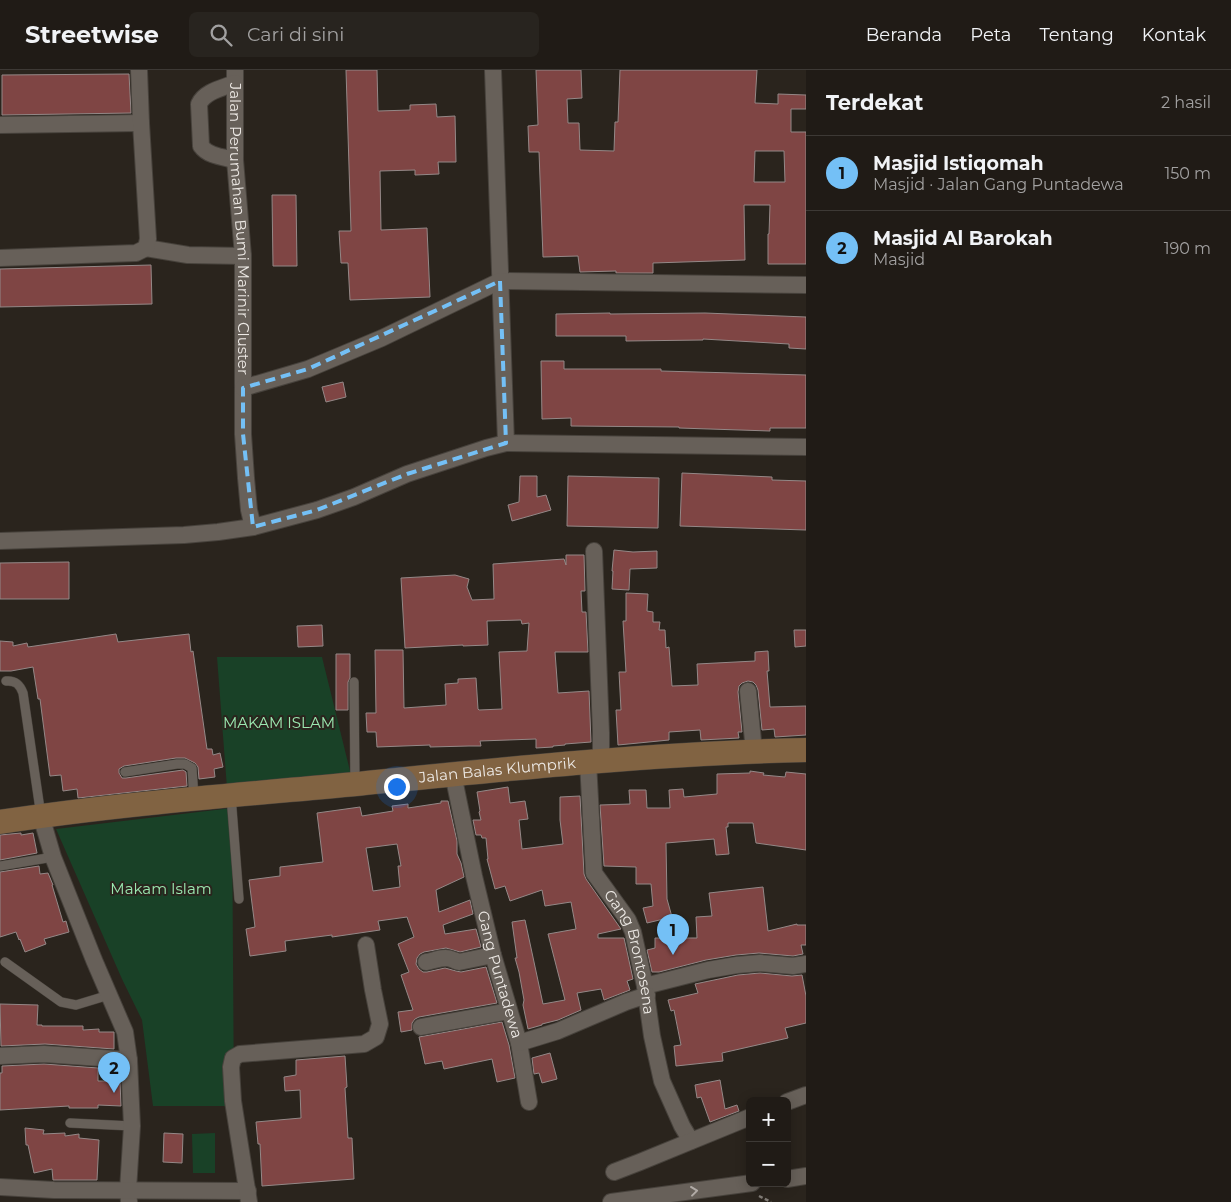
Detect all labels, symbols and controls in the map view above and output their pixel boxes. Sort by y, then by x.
search box [189,12,539,57]
text: Streetwise [25,20,159,49]
icon: search [207,21,235,49]
text: Cari di sini [247,23,344,46]
text: Beranda [866,24,942,46]
text: Peta [970,24,1011,46]
text: Tentang [1039,24,1114,46]
text: Kontak [1142,24,1206,46]
street label: Jalan Perumahan Bumi Marinir Cluster [226,82,253,375]
text: Terdekat [826,90,923,115]
text: 2 hasil [1161,93,1211,112]
text: Masjid Istiqomah [873,152,1044,175]
text: 1 [839,164,845,183]
text: 150 m [1164,164,1211,183]
text: Masjid · Jalan Gang Puntadewa [873,175,1124,194]
text: Masjid Al Barokah [873,227,1053,250]
text: 2 [837,239,847,258]
text: 190 m [1164,239,1211,258]
text: Masjid [873,250,925,269]
park label: MAKAM ISLAM [223,713,335,732]
street label: Jalan Balas Klumprik [417,753,576,787]
your location [384,774,410,800]
park label: Makam Islam [110,879,212,898]
street label: Gang Brontosena [600,886,659,1016]
street label: Gang Puntadewa [474,909,527,1040]
pin: 1 [657,914,689,955]
pin: 2 [98,1052,130,1093]
map controls [746,1097,791,1187]
button: + [746,1097,791,1142]
button: − [746,1142,791,1187]
one-way arrow [690,1186,698,1197]

